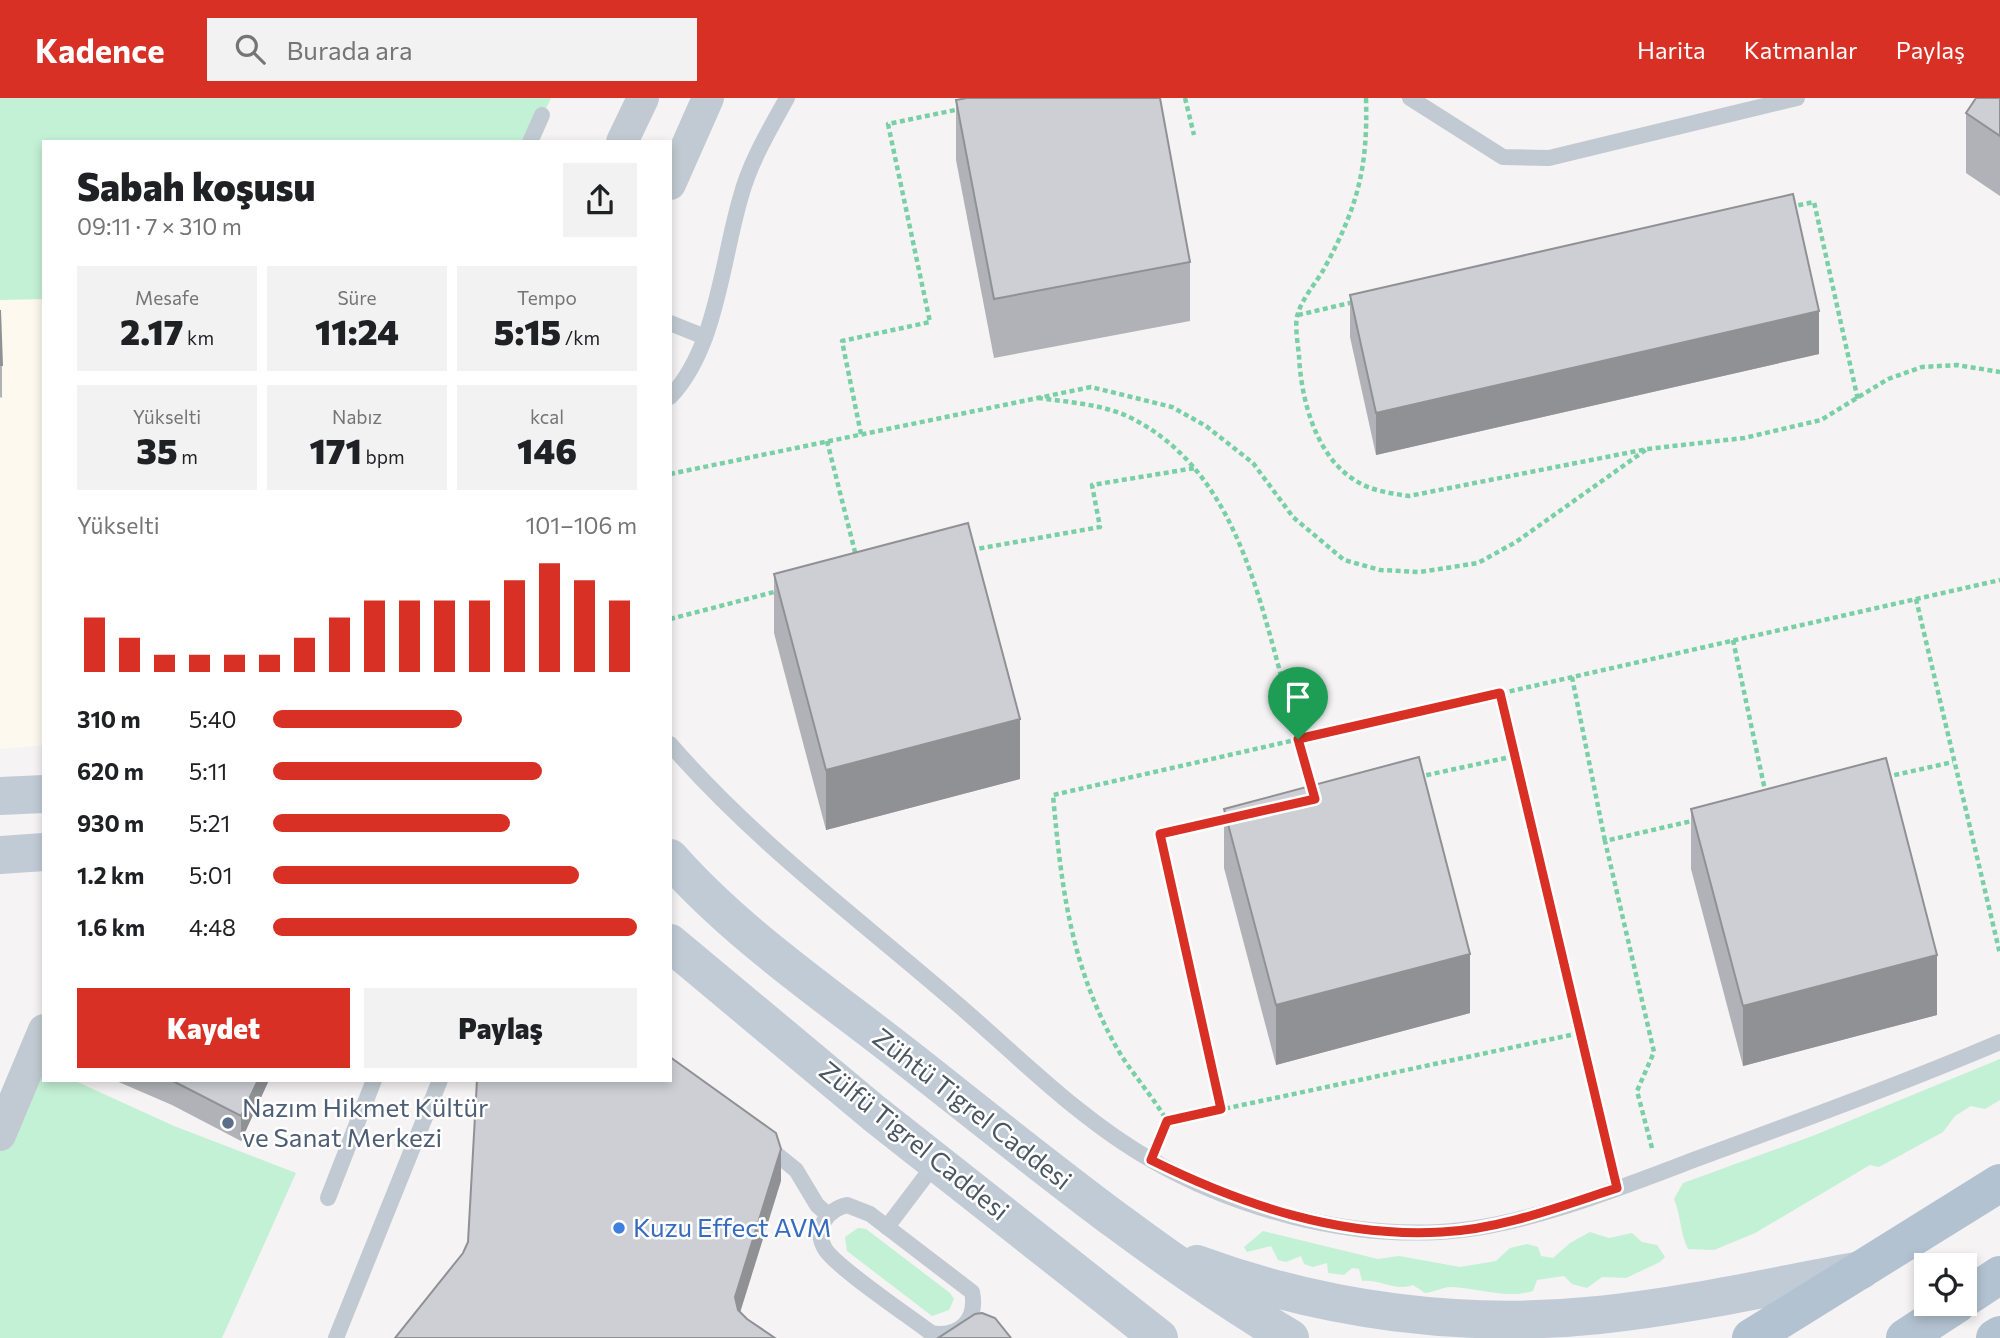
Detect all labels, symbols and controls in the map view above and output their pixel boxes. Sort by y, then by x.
search box [207,18,697,81]
text: Kadence [35,29,165,70]
icon: search [231,30,269,68]
text: Burada ara [287,34,413,65]
text: Harita [1637,35,1706,64]
text: Katmanlar [1744,35,1858,64]
text: Paylaş [1896,35,1965,64]
text: Sabah koşusu [77,162,315,209]
button: share [563,163,637,237]
text: 09:11 · 7 × 310 m [77,212,242,240]
text: Mesafe [135,286,199,309]
text: Süre [337,286,377,309]
text: Tempo [517,286,577,309]
text: 2.17 [120,309,183,352]
text: 11:24 [315,309,399,352]
text: 5:15 [494,309,561,352]
text: km [183,326,214,349]
text: /km [561,326,600,349]
text: Yükselti [133,405,201,428]
text: Nabız [332,405,382,428]
text: kcal [530,405,564,428]
text: 35 [136,428,178,471]
text: 171 [309,428,362,471]
text: 146 [517,428,577,471]
text: m [178,445,198,468]
text: bpm [362,445,405,468]
text: Yükselti [77,511,160,539]
text: 101–106 m [526,511,637,539]
pin [1268,667,1328,739]
icon: arrive [1279,678,1317,716]
text: 310 m [77,705,141,733]
text: 5:40 [189,705,236,733]
text: 620 m [77,757,144,785]
text: 5:11 [189,757,227,785]
text: 930 m [77,809,144,837]
text: 5:21 [189,809,230,837]
text: 1.2 km [77,861,144,889]
text: 5:01 [189,861,232,889]
text: 1.6 km [77,913,145,941]
text: 4:48 [189,913,236,941]
button: Kaydet [77,988,350,1068]
button: Paylaş [364,988,637,1068]
street label: Zühtü Tigrel Caddesi [867,1021,1078,1195]
street label: Zülfü Tigrel Caddesi [814,1054,1016,1226]
place label: Nazım Hikmet Kültür ve Sanat Merkezi [242,1091,488,1152]
marker: Nazım Hikmet Kültür ve Sanat Merkezi [220,1115,236,1131]
place label: Kuzu Effect AVM [633,1211,831,1242]
marker: Kuzu Effect AVM [611,1220,627,1236]
map controls [1914,1253,1977,1316]
button: locate [1914,1253,1977,1316]

